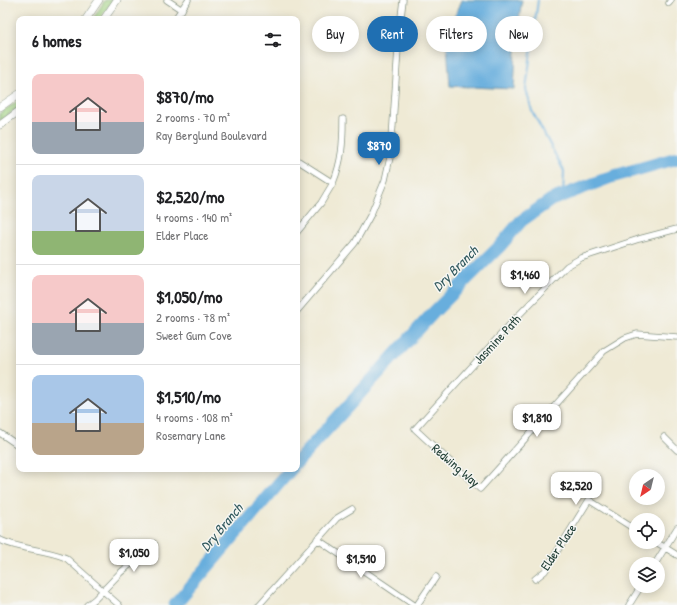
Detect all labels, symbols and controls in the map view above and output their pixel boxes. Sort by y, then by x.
chip: Buy [312,16,359,52]
chip: Rent [367,16,418,52]
chip: Filters [426,16,487,52]
chip: New [495,16,543,52]
text: 6 homes [32,29,82,52]
icon: filters [262,29,284,51]
text: $870/mo [156,85,214,108]
icon: home [64,90,112,138]
text: 2 rooms · 70 m² [156,108,230,126]
text: Ray Berglund Boulevard [156,126,267,144]
pin: $870 [355,132,403,166]
text: $870 [367,136,391,154]
text: $2,520/mo [156,185,224,208]
icon: home [64,191,112,239]
text: 4 rooms · 140 m² [156,208,232,226]
text: Elder Place [156,226,208,244]
water label: Dry Branch [428,240,483,296]
pin: $1,460 [492,261,558,295]
text: $1,460 [510,265,540,283]
text: $1,050/mo [156,285,222,308]
icon: home [64,291,112,339]
text: 2 rooms · 78 m² [156,308,230,326]
street label: Jasmine Path [469,310,525,368]
text: Sweet Gum Cove [156,326,232,344]
text: $1,510/mo [156,385,221,408]
icon: home [64,391,112,439]
pin: $1,810 [504,404,570,438]
text: 4 rooms · 108 m² [156,408,233,426]
text: $1,810 [522,408,552,426]
text: Rosemary Lane [156,426,226,444]
street label: Redwing Way [428,439,484,491]
north arrow [629,469,665,505]
map controls [629,469,665,593]
pin: $2,520 [543,472,609,506]
text: $2,520 [560,476,592,494]
water label: Dry Branch [195,498,248,556]
button: locate [629,513,665,549]
street label: Elder Place [536,520,580,574]
pin: $1,050 [101,539,167,573]
text: $1,050 [118,543,150,561]
pin: $1,510 [328,545,394,579]
text: $1,510 [346,549,376,567]
button: layers [629,557,665,593]

